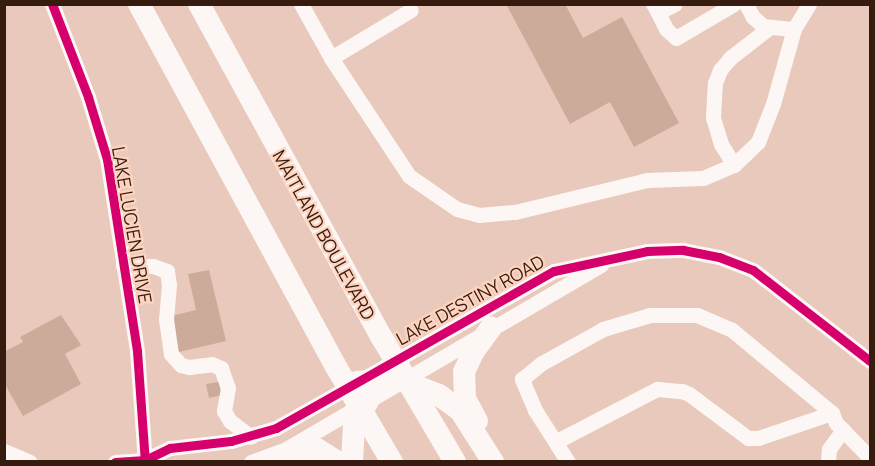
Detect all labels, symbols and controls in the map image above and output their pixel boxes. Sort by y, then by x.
street label: LAKE LUCIEN DRIVE [108,145,156,305]
street label: MAITLAND BOULEVARD [268,146,380,324]
street label: LAKE DESTINY ROAD [392,250,548,350]

